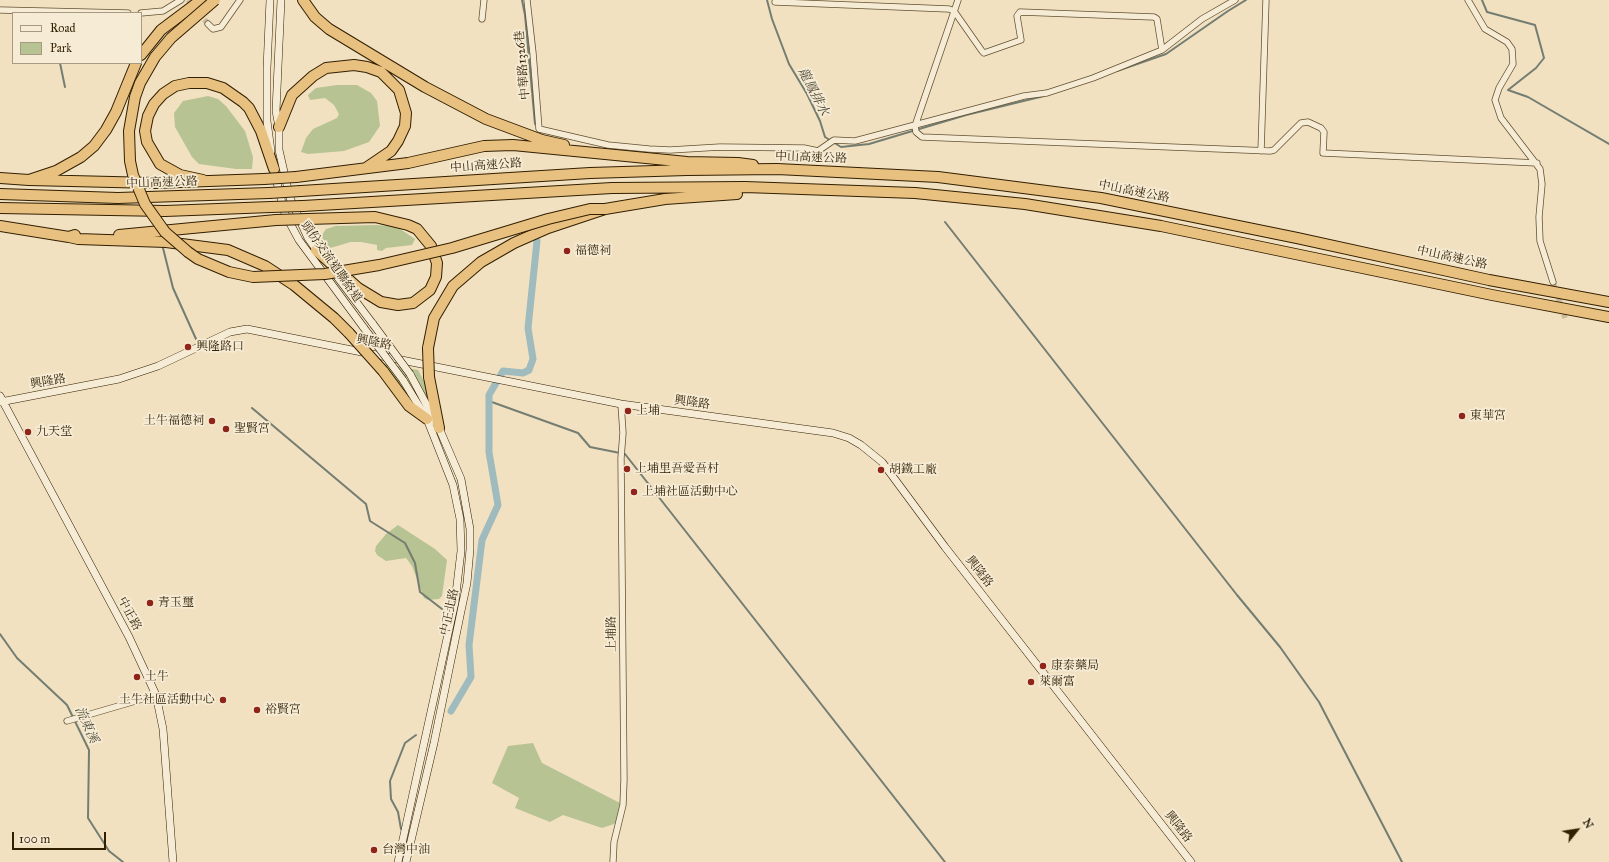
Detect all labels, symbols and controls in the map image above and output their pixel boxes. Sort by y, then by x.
legend [12,12,142,64]
text: Road [50,21,76,35]
street label: 中華路1326巷 [513,30,533,100]
text: Park [50,41,72,55]
water label: 龍鳳排水 [794,65,832,119]
street label: 中山高速公路 [775,150,847,166]
street label: 中山高速公路 [450,156,522,176]
street label: 中山高速公路 [126,175,198,191]
street label: 中山高速公路 [1097,178,1171,206]
street label: 頭份交流道聯絡道 [298,219,364,305]
street label: 中山高速公路 [1415,243,1489,273]
place label: 福德祠 [575,244,611,258]
marker: 福德祠 [562,246,572,256]
street label: 興隆路 [355,332,393,354]
place label: 興隆路口 [196,340,244,354]
marker: 興隆路口 [183,342,193,352]
street label: 興隆路 [29,372,67,392]
street label: 興隆路 [673,393,711,413]
place label: 上埔 [636,404,660,418]
marker: 上埔 [623,406,633,416]
place label: 東華宮 [1470,409,1506,423]
marker: 東華宮 [1457,411,1467,421]
place label: 土牛福德祠 [144,414,204,428]
marker: 土牛福德祠 [207,416,217,426]
place label: 聖賢宮 [234,422,270,436]
marker: 聖賢宮 [221,424,231,434]
place label: 九天堂 [36,425,72,439]
marker: 九天堂 [23,427,33,437]
place label: 上埔里吾愛吾村 [635,462,719,476]
place label: 胡鐵工廠 [889,463,937,477]
marker: 上埔里吾愛吾村 [622,464,632,474]
marker: 胡鐵工廠 [876,465,886,475]
place label: 上埔社區活動中心 [642,485,738,499]
marker: 上埔社區活動中心 [629,487,639,497]
street label: 興隆路 [962,553,996,591]
street label: 中正北路 [438,587,462,637]
street label: 中正路 [114,595,144,633]
place label: 青玉璽 [158,596,194,610]
marker: 青玉璽 [145,598,155,608]
street label: 上埔路 [605,616,619,652]
place label: 康泰藥局 [1051,659,1099,673]
marker: 康泰藥局 [1038,661,1048,671]
place label: 土牛 [145,670,169,684]
marker: 土牛 [132,672,142,682]
place label: 萊爾富 [1039,675,1075,689]
marker: 萊爾富 [1026,677,1036,687]
place label: 土牛社區活動中心 [119,693,215,707]
marker: 土牛社區活動中心 [218,695,228,705]
place label: 裕賢宮 [265,703,301,717]
water label: 流東溪 [71,704,101,746]
marker: 裕賢宮 [252,705,262,715]
street label: 興隆路 [1161,808,1195,846]
north arrow [1557,810,1597,850]
text: N [1580,816,1596,831]
scale bar [14,824,108,850]
text: 100 m [19,832,50,846]
place label: 台灣中油 [382,843,430,857]
marker: 台灣中油 [369,845,379,855]

